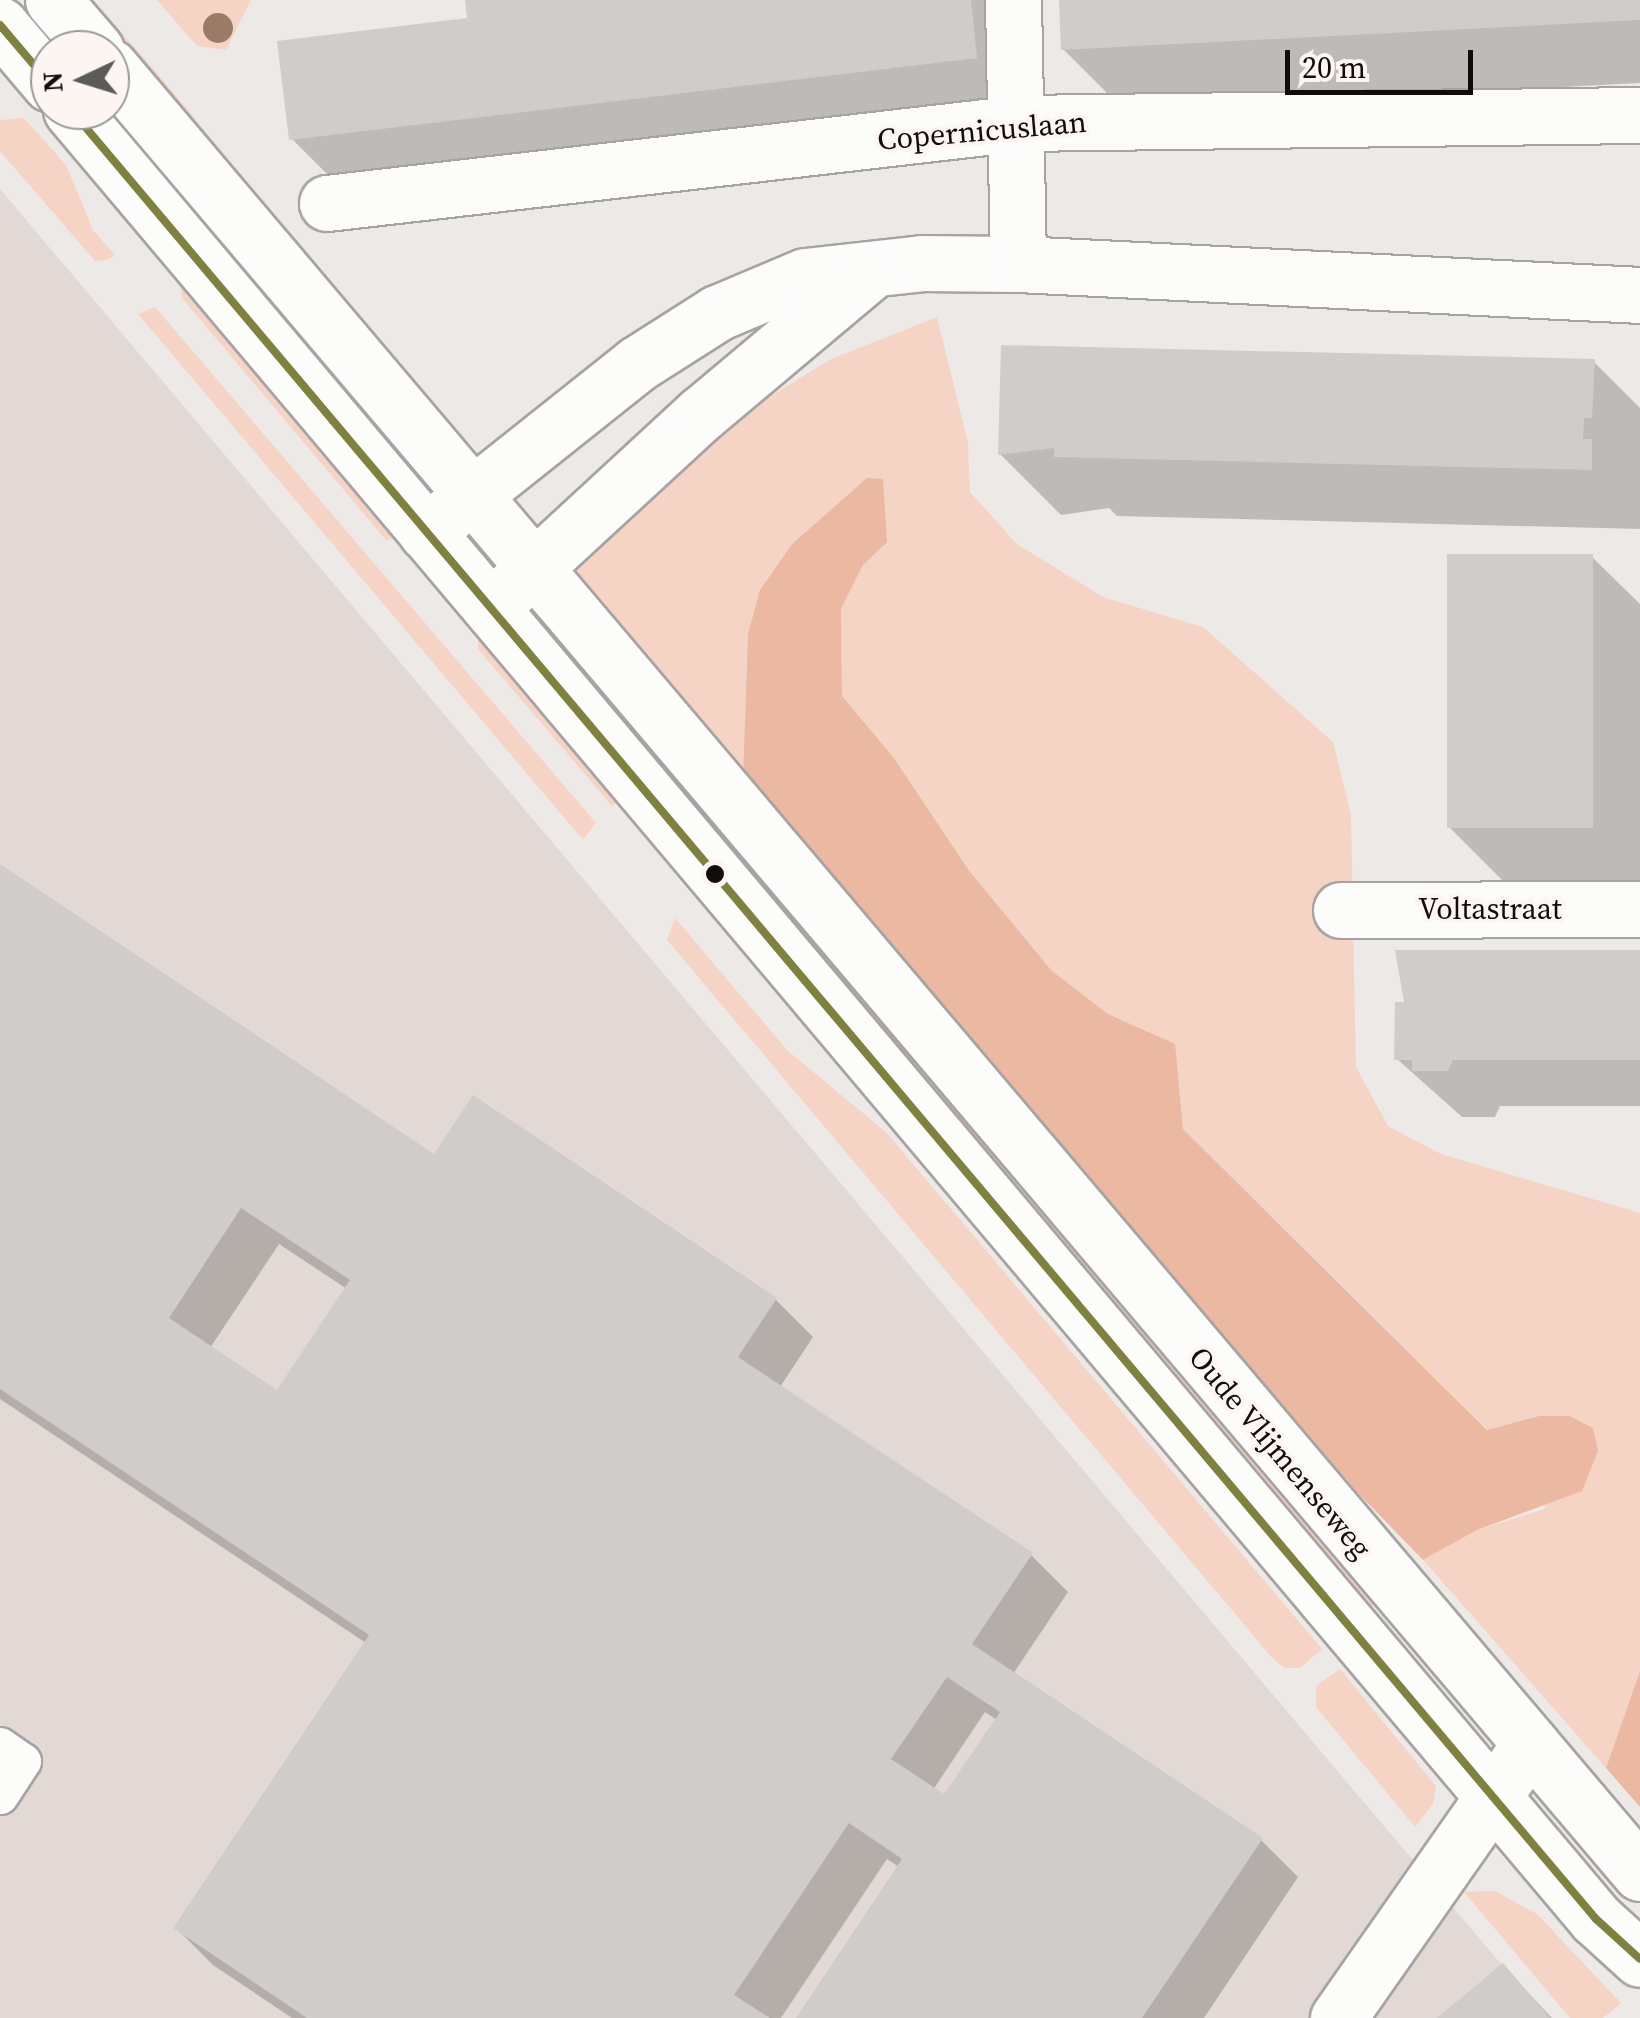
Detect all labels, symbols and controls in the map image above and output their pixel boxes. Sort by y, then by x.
north arrow [30,30,130,130]
scale bar [1290,30,1478,92]
text: 20 m [1302,47,1366,88]
text: N [32,70,72,93]
street label: Copernicuslaan [876,104,1088,158]
unlabelled marker [705,864,725,884]
street label: Voltastraat [1418,891,1562,927]
street label: Oude Vlijmenseweg [1181,1340,1379,1566]

